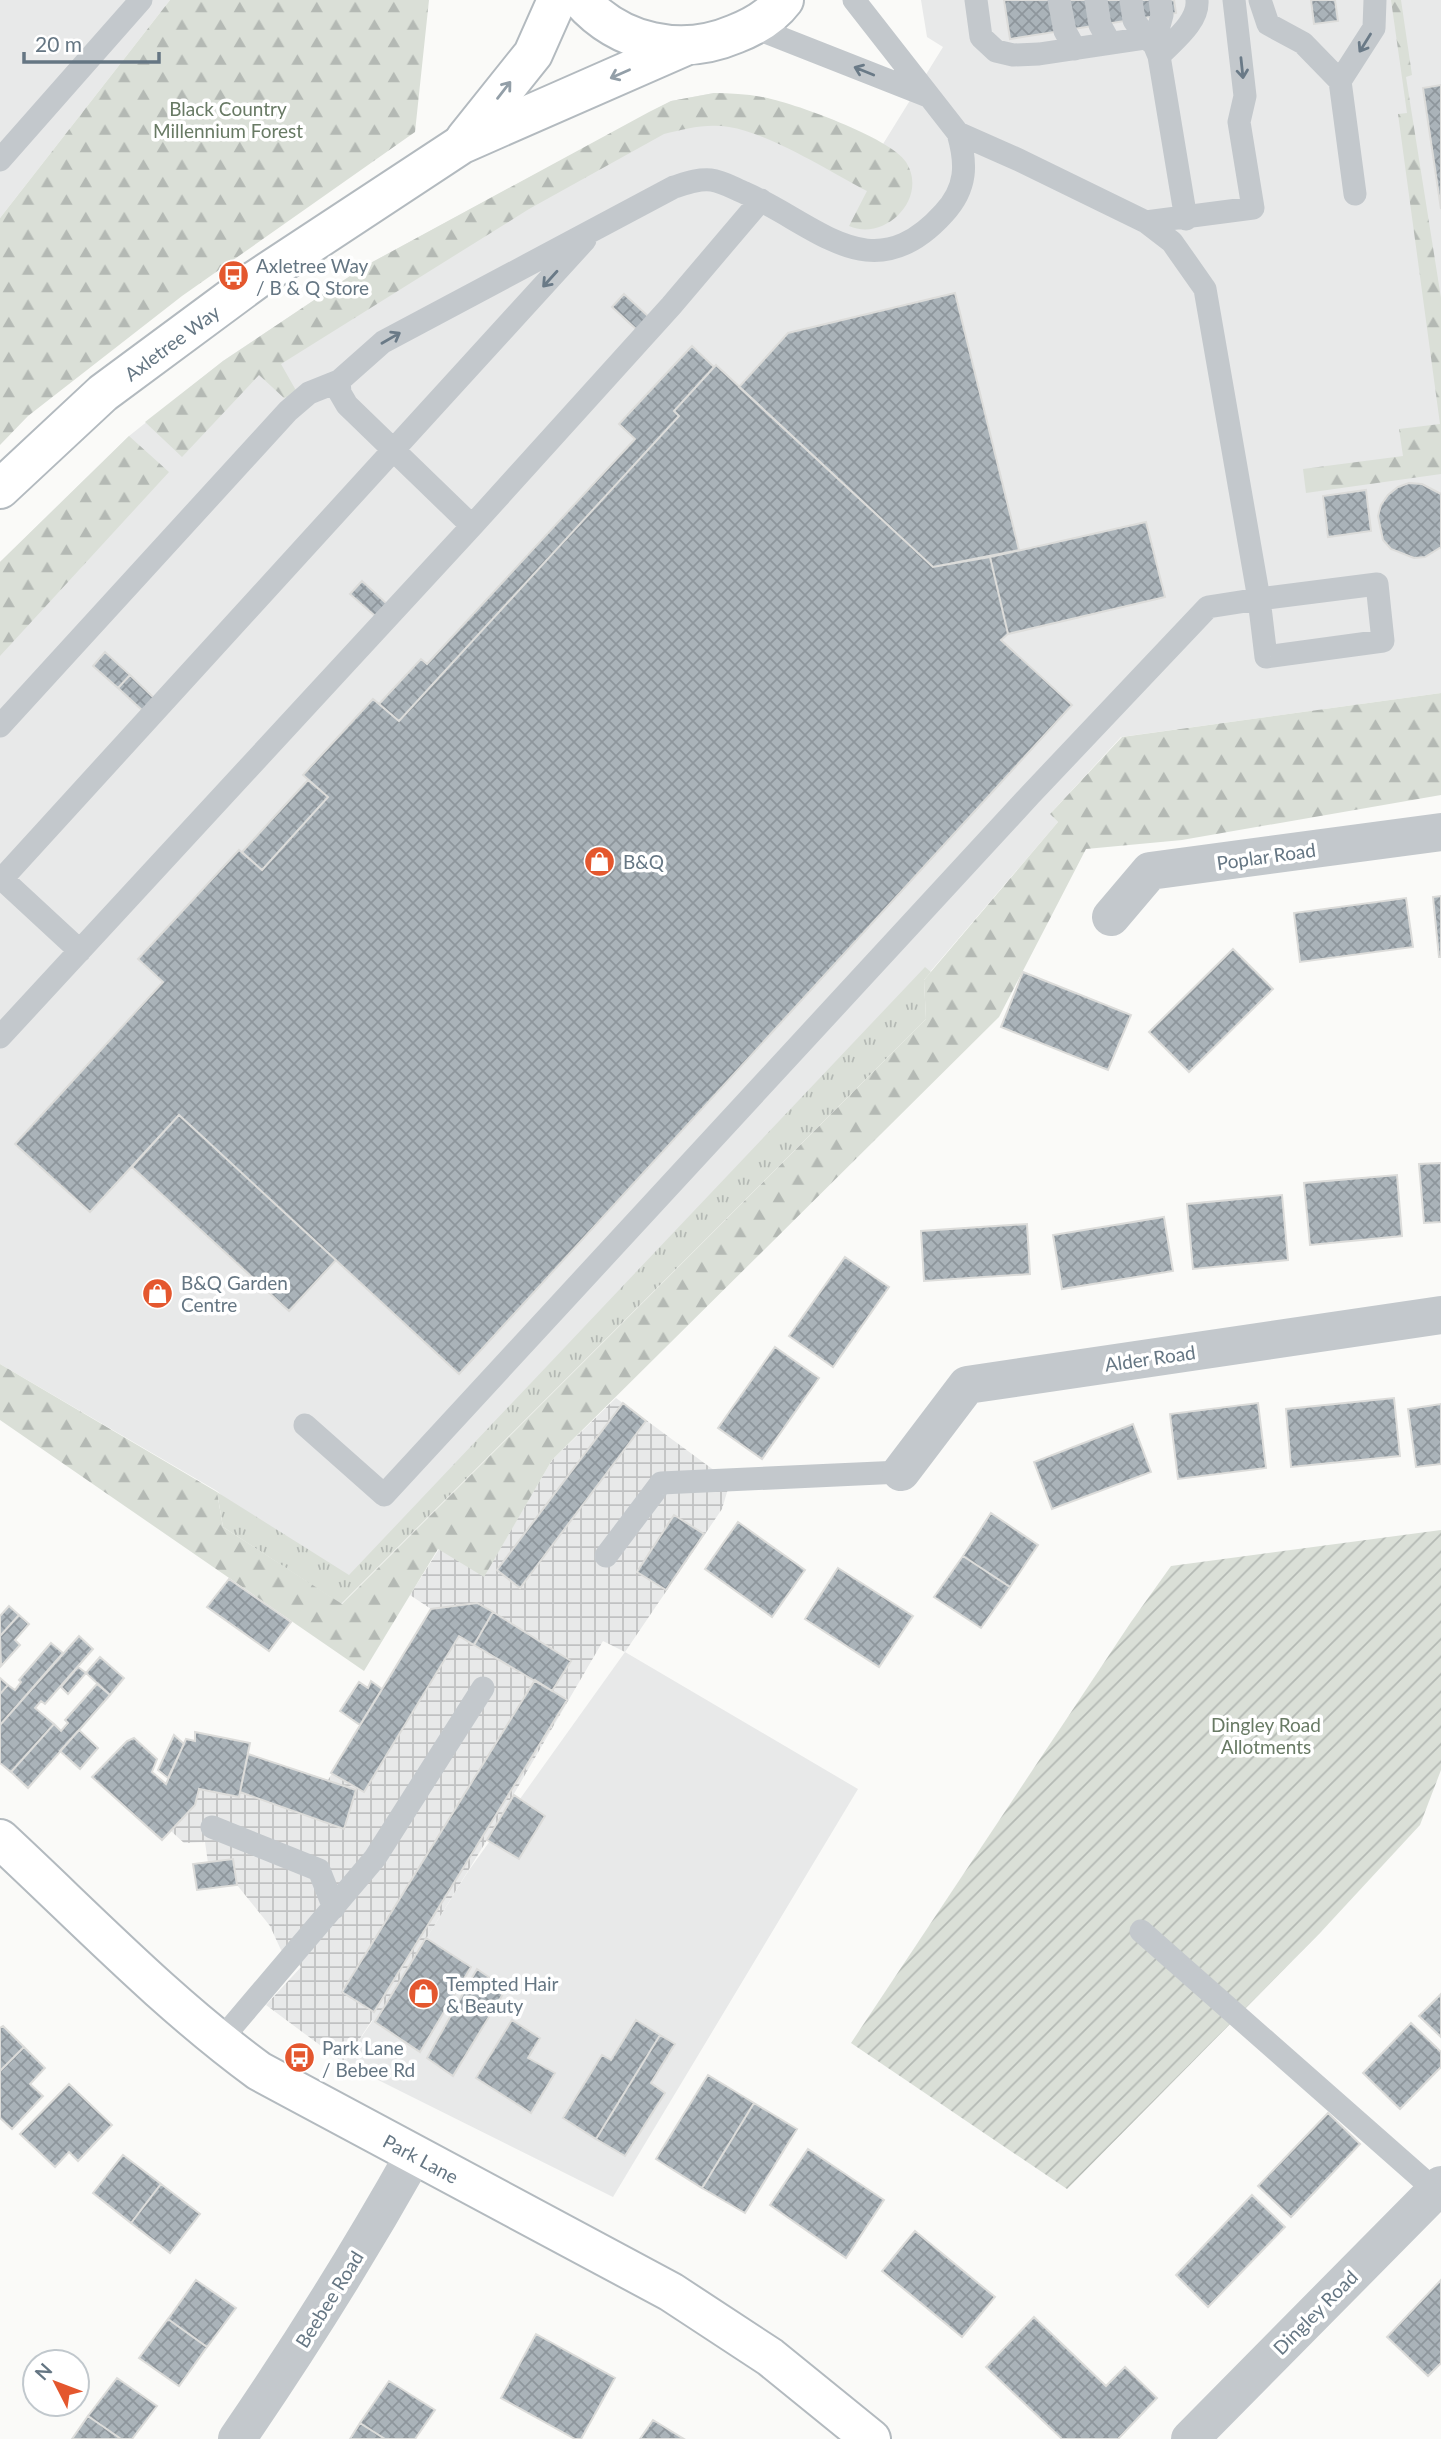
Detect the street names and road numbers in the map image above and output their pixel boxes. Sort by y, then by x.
street label: Axletree Way [119,299,224,385]
street label: Poplar Road [1215,838,1317,874]
street label: Alder Road [1103,1340,1197,1376]
street label: Park Lane [380,2129,463,2187]
street label: Beebee Road [290,2246,368,2352]
street label: Dingley Road [1268,2265,1362,2359]

